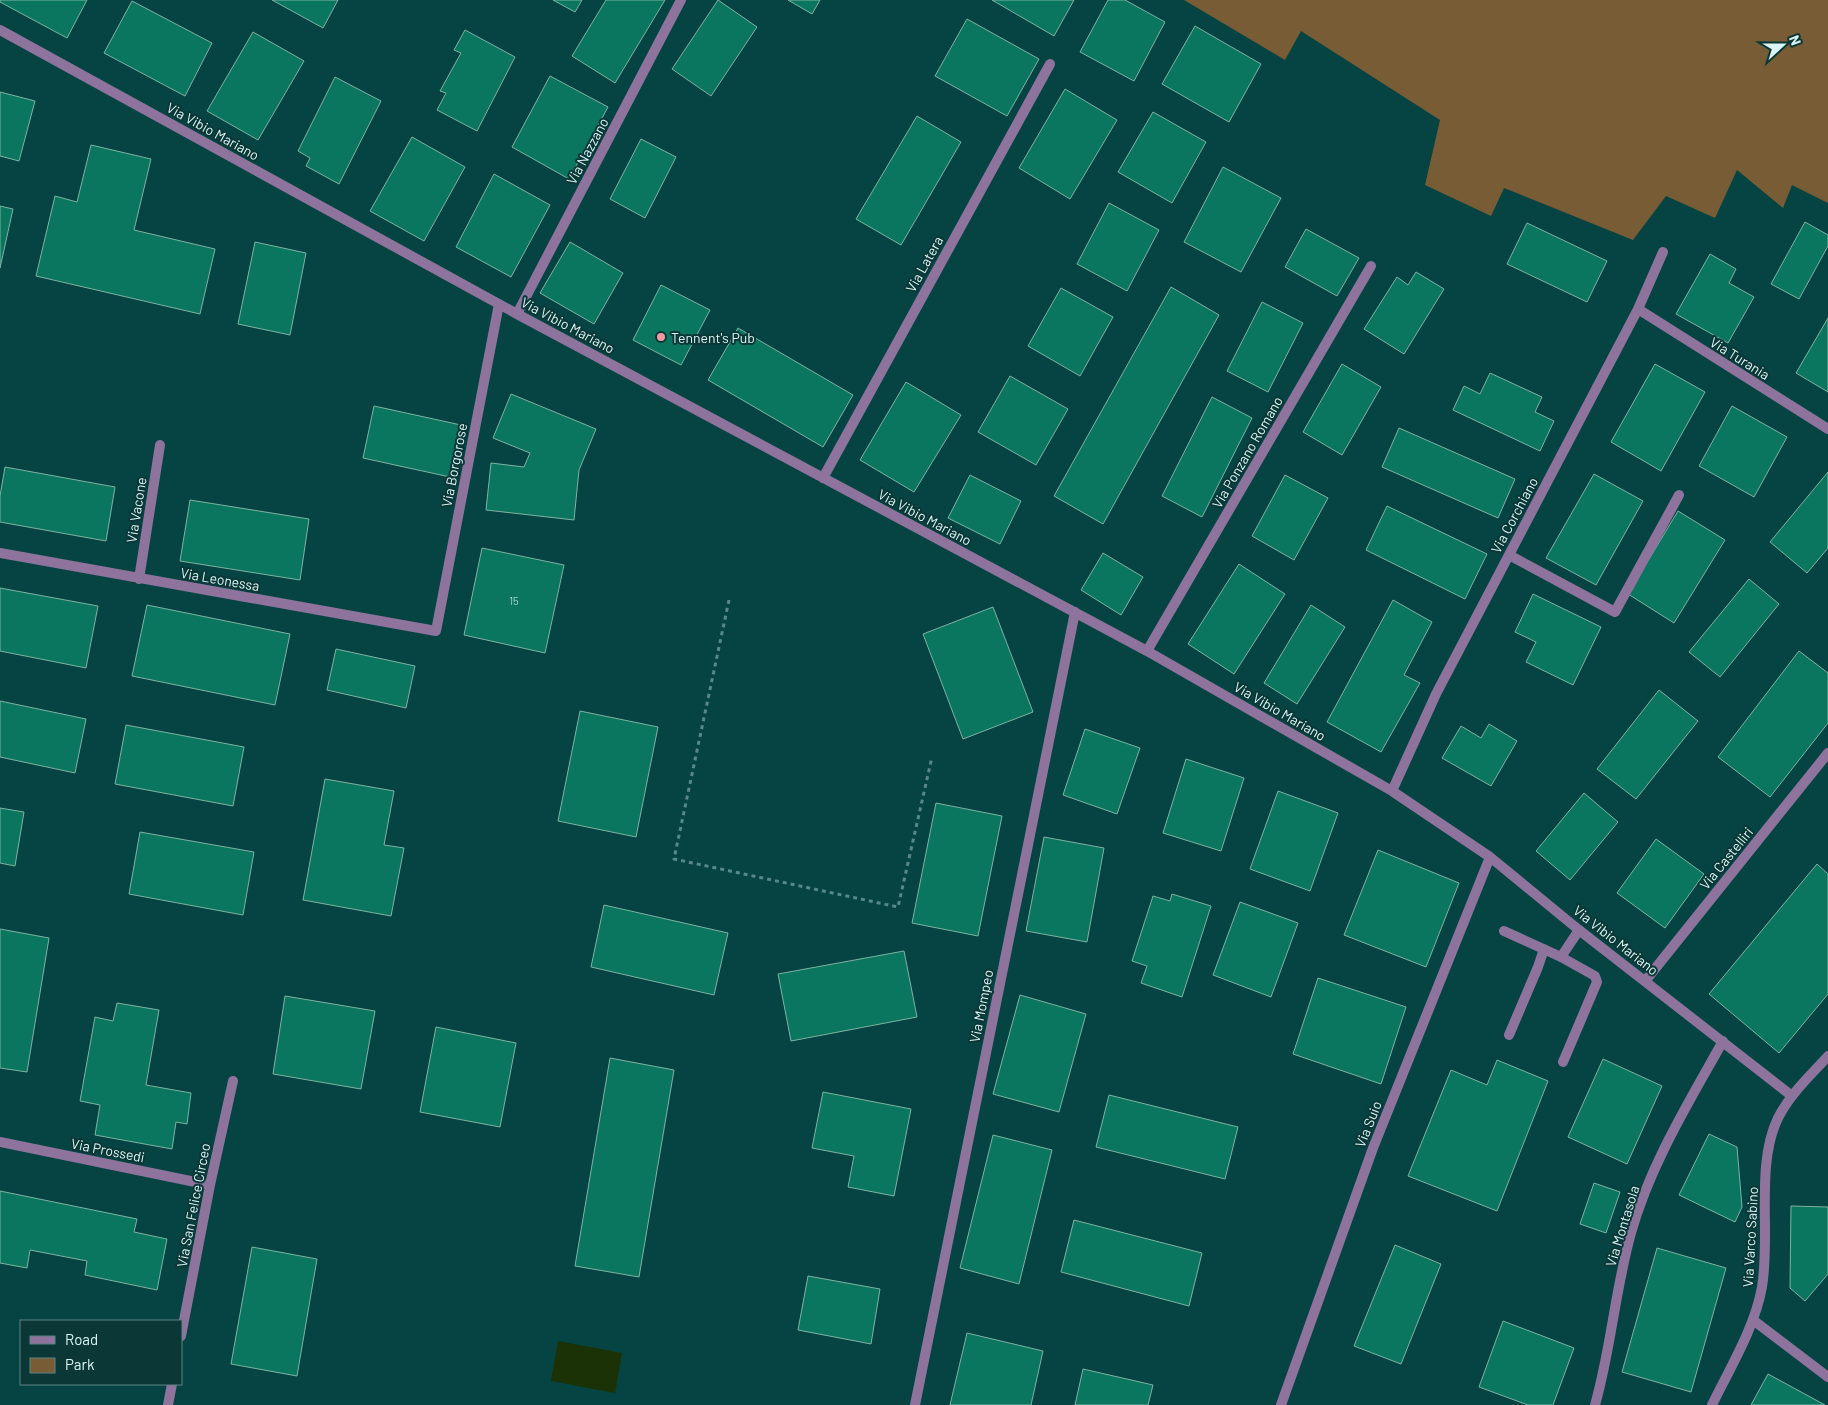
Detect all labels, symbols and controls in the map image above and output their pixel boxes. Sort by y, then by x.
north arrow [1758,20,1808,70]
text: N [1786,33,1805,48]
street label: Via Vibio Mariano [164,99,262,163]
street label: Via Nazzano [562,115,612,187]
street label: Via Latera [902,233,946,295]
street label: Via Vibio Mariano [518,293,618,357]
place label: Tennent's Pub [671,329,755,346]
marker: Tennent's Pub [655,331,667,343]
street label: Via Turania [1707,333,1773,383]
street label: Via Ponzano Romano [1208,393,1286,511]
street label: Via Borgorose [438,422,470,508]
street label: Via Corchiano [1487,474,1541,556]
street label: Via Vacone [122,476,150,544]
street label: Via Vibio Mariano [875,485,975,549]
street label: Via Leonessa [179,564,261,594]
house number: 15 [509,594,519,607]
street label: Via Vibio Mariano [1231,678,1329,744]
street label: Via Castelliri [1696,823,1756,893]
street label: Via Vibio Mariano [1570,902,1662,978]
street label: Via Mompeo [966,968,996,1044]
street label: Via Suio [1351,1098,1385,1150]
street label: Via Prossedi [70,1135,146,1165]
street label: Via San Felice Circeo [173,1142,213,1268]
street label: Via Montasola [1602,1183,1642,1269]
street label: Via Varco Sabino [1739,1186,1761,1288]
legend [20,1320,182,1385]
text: Road [65,1330,98,1348]
text: Park [65,1355,95,1373]

